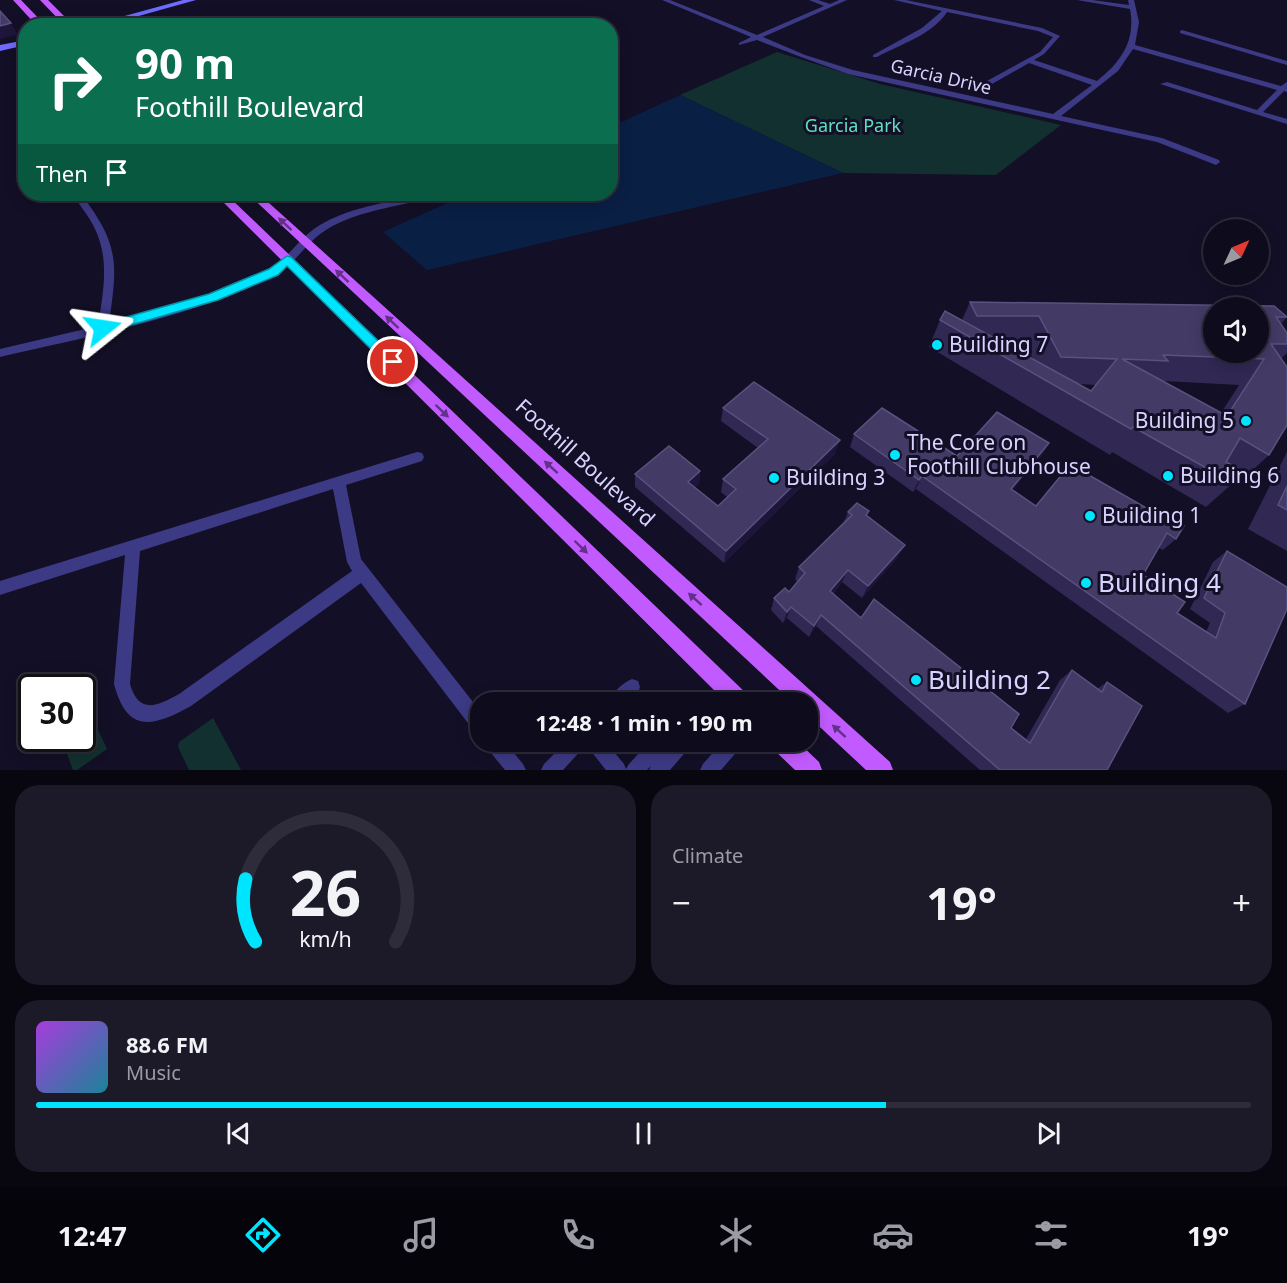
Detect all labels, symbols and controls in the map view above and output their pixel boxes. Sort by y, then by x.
text: 90 m [135,34,235,91]
icon: right [36,42,114,120]
street label: Garcia Drive [888,53,994,99]
text: Foothill Boulevard [135,88,364,125]
park label: Garcia Park [805,113,902,137]
icon: arrive [100,156,133,189]
text: Then [36,158,88,188]
one-way arrow [278,218,293,231]
north arrow [1203,219,1269,285]
map controls [1203,219,1269,363]
one-way arrow [335,270,350,283]
position arrow [71,296,135,360]
button: sound [1203,297,1269,363]
one-way arrow [385,316,400,329]
place label: Building 7 [949,330,1048,358]
pin [367,336,418,387]
marker: Building 7 [930,338,944,352]
icon: arrive [376,345,409,378]
street label: Foothill Boulevard [510,392,661,532]
one-way arrow [434,403,448,417]
place label: Building 5 [1135,406,1234,434]
marker: Building 5 [1239,414,1253,428]
place label: The Core on Foothill Clubhouse [907,428,1091,480]
marker: The Core on Foothill Clubhouse [888,448,902,462]
one-way arrow [544,460,559,474]
place label: Building 6 [1180,461,1279,489]
place label: Building 3 [786,463,885,491]
marker: Building 6 [1161,469,1175,483]
marker: Building 3 [767,471,781,485]
place label: Building 1 [1102,501,1201,529]
marker: Building 1 [1083,509,1097,523]
one-way arrow [574,539,588,553]
place label: Building 4 [1098,564,1221,600]
marker: Building 4 [1079,576,1093,590]
one-way arrow [688,592,703,606]
place label: Building 2 [928,661,1051,697]
marker: Building 2 [909,673,923,687]
speed limit sign: 30 [18,674,96,752]
text: 12:48 · 1 min · 190 m [535,707,753,737]
one-way arrow [832,724,846,738]
text: Climate [672,842,743,869]
text: 26 [290,849,361,934]
text: 19° [926,872,997,933]
text: − [672,880,691,925]
text: + [1232,880,1251,925]
text: km/h [299,924,352,953]
text: 88.6 FM [126,1029,208,1059]
text: Music [126,1059,181,1086]
icon: previous [222,1117,255,1150]
icon: pause [627,1117,660,1150]
icon: next [1032,1117,1065,1150]
icon: directions [242,1214,284,1256]
icon: music [400,1214,442,1256]
icon: phone [557,1214,599,1256]
icon: climate [715,1214,757,1256]
icon: car [872,1214,914,1256]
icon: filters [1030,1214,1072,1256]
text: 12:47 [58,1217,127,1254]
text: 19° [1187,1217,1229,1254]

